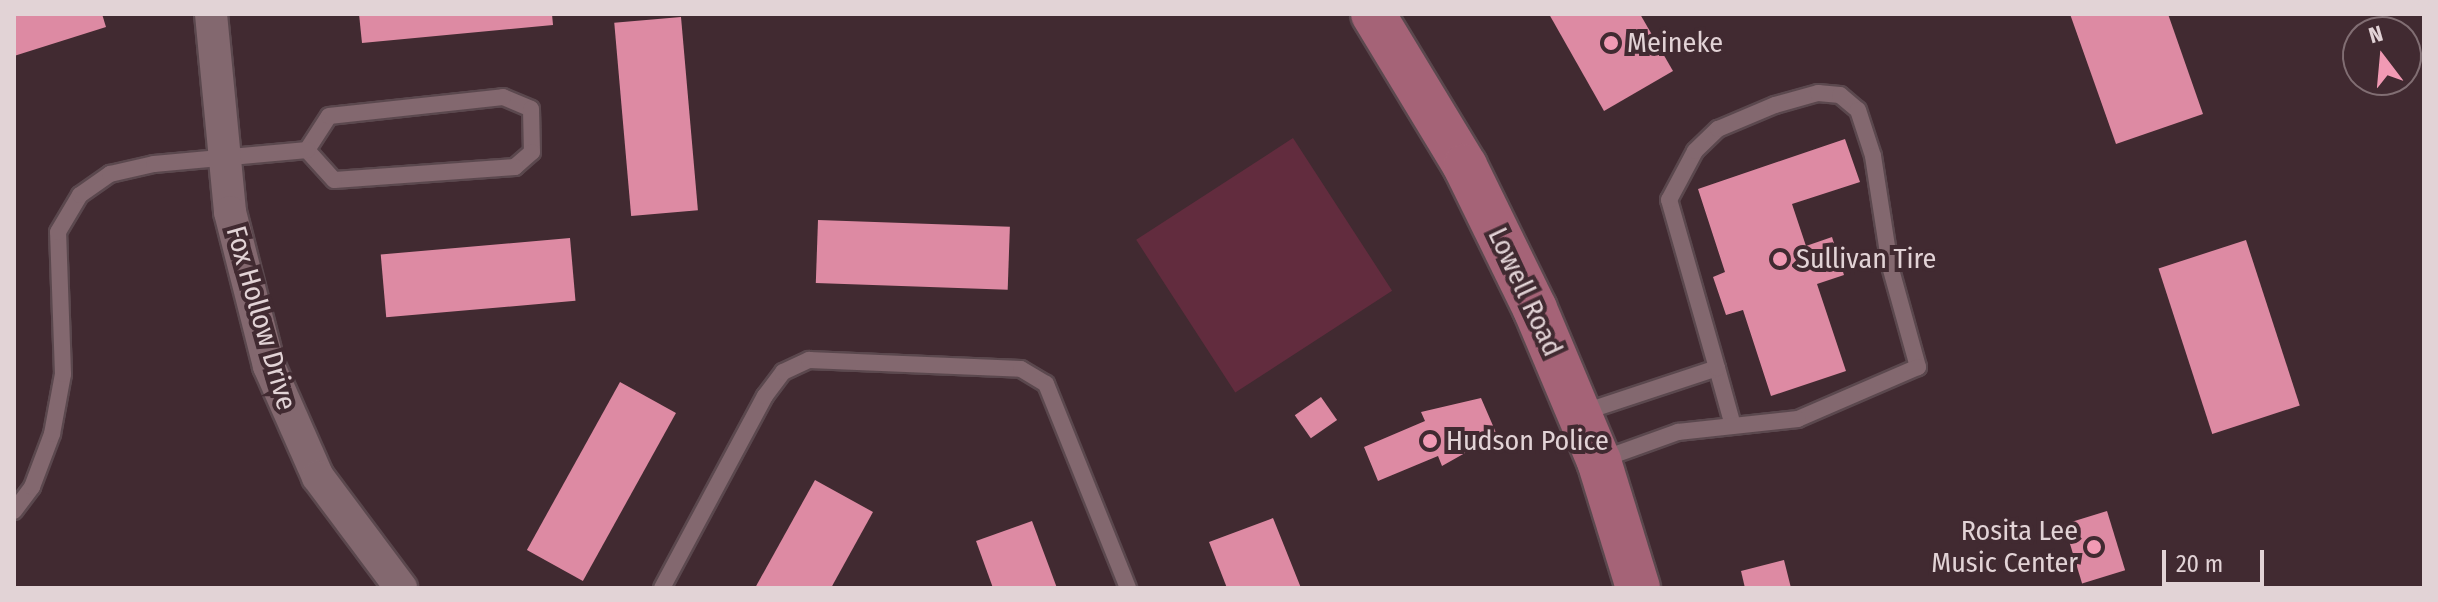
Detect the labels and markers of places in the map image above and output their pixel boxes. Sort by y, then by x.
place label: Meineke [1627,26,1723,60]
marker: Meineke [1602,34,1620,52]
place label: Sullivan Tire [1796,242,1936,276]
marker: Sullivan Tire [1771,250,1789,268]
place label: Hudson Police [1446,424,1609,458]
marker: Hudson Police [1421,432,1439,450]
place label: Rosita Lee Music Center [1931,514,2078,580]
marker: Rosita Lee Music Center [2085,538,2103,556]

